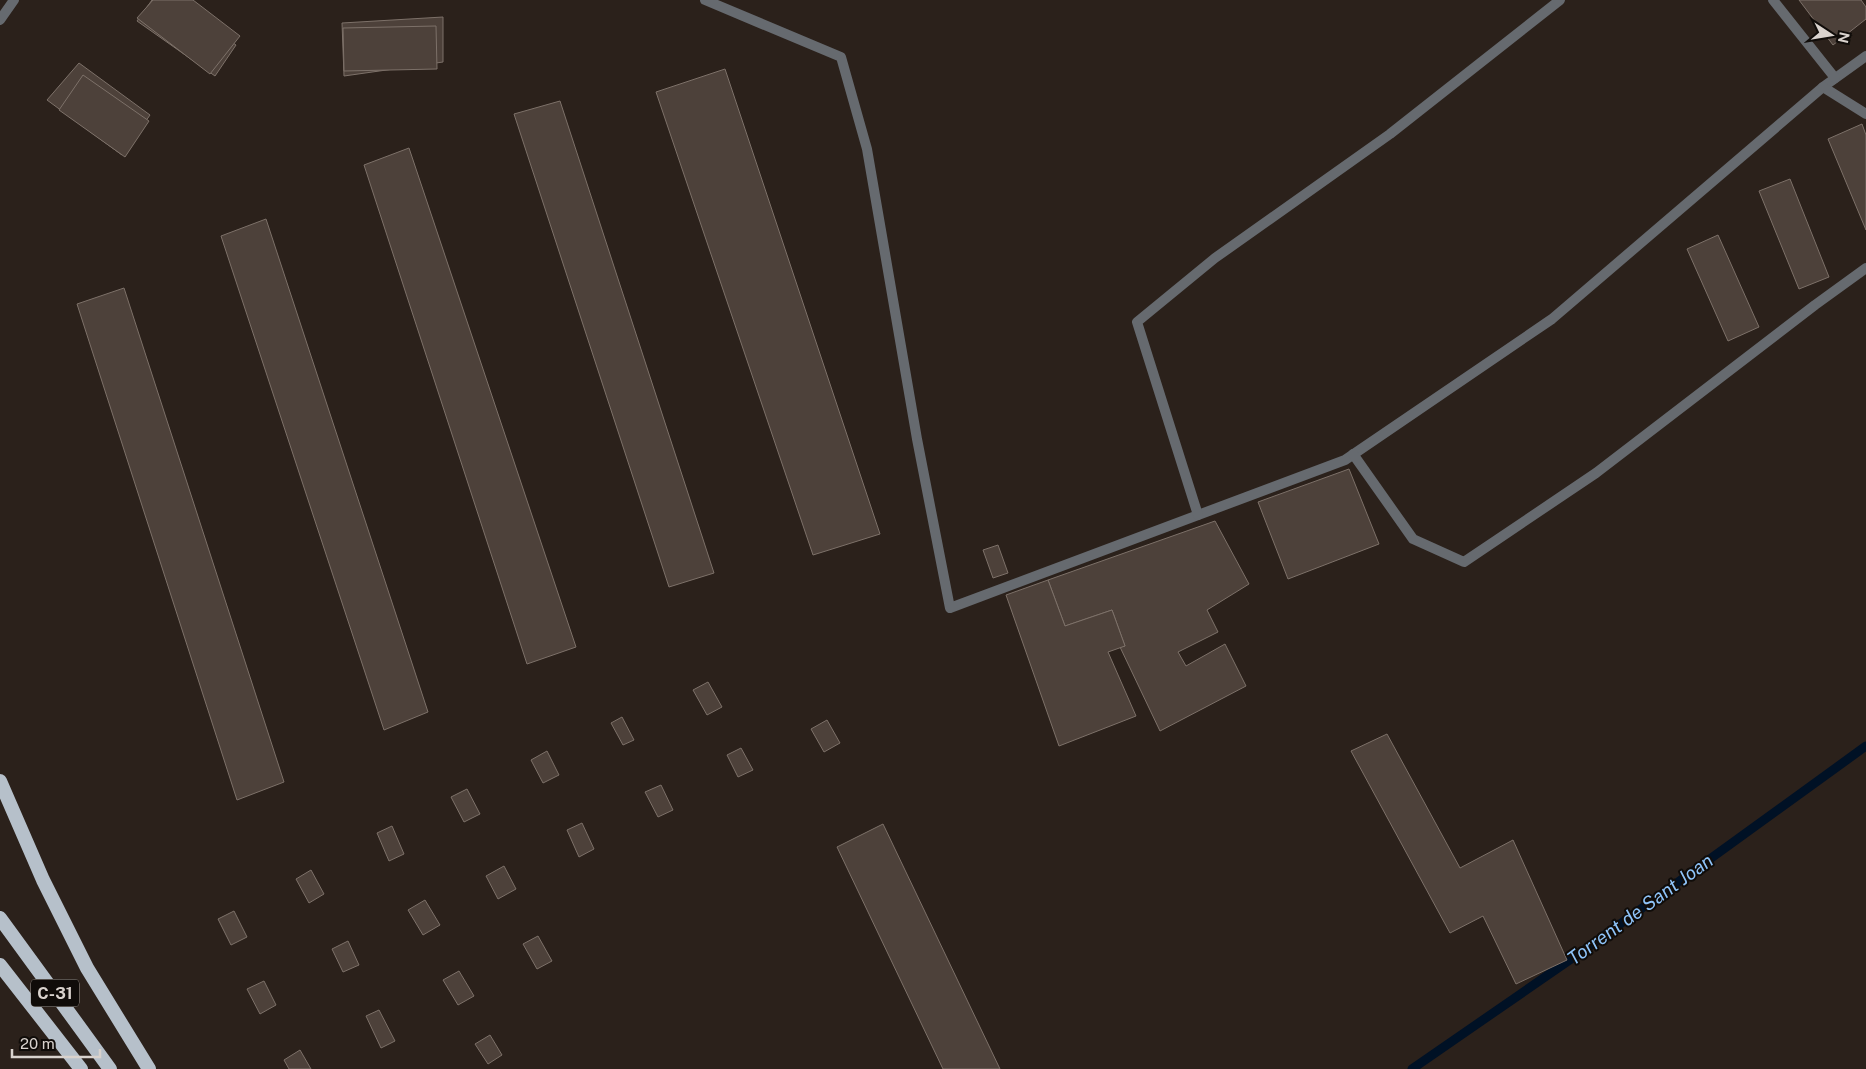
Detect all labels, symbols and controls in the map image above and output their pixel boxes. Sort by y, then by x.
north arrow [1806,10,1856,60]
text: N [1835,31,1853,45]
water label: Torrent de Sant Joan [1563,849,1717,969]
road number: C-31 [31,980,79,1006]
scale bar [12,1026,100,1058]
text: 20 m [20,1035,55,1052]

